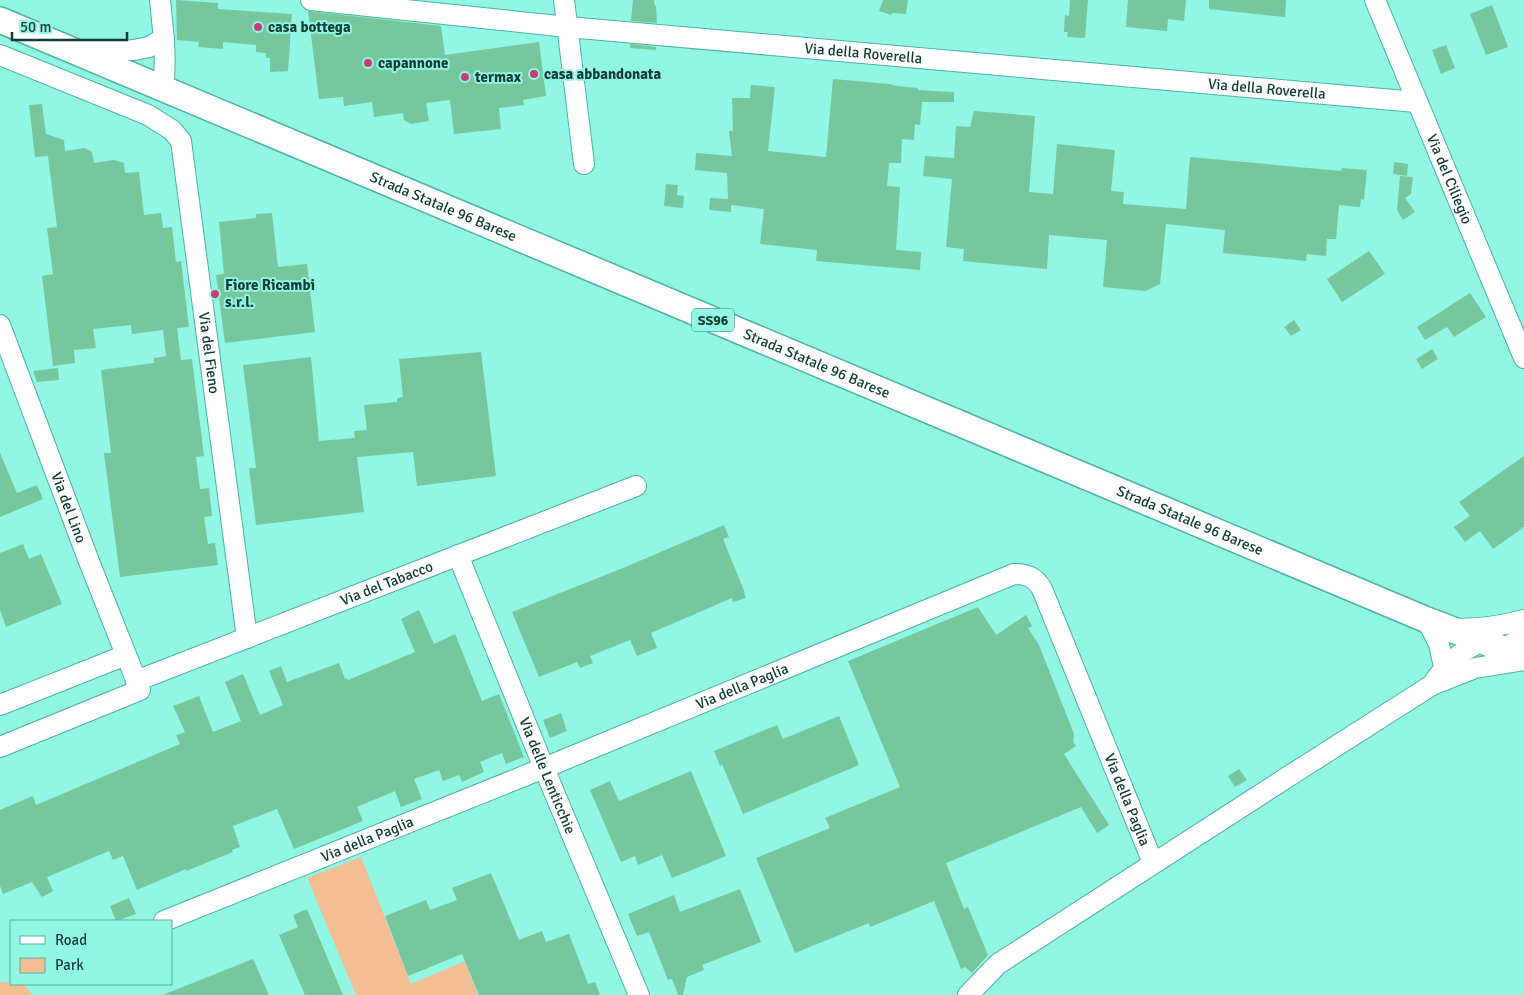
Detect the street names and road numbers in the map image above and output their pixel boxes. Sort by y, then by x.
street label: Via della Roverella [804,39,923,67]
street label: Via della Roverella [1207,75,1327,103]
street label: Via del Ciliegio [1423,131,1476,227]
street label: Strada Statale 96 Barese [367,168,519,245]
road number: SS96 [692,308,734,332]
street label: Via del Fieno [195,311,224,395]
street label: Strada Statale 96 Barese [741,325,893,402]
street label: Via del Lino [47,469,90,546]
street label: Strada Statale 96 Barese [1114,482,1266,559]
street label: Via del Tabacco [338,557,436,609]
street label: Via della Paglia [693,659,791,713]
street label: Via delle Lenticchie [515,714,580,837]
street label: Via della Paglia [1101,751,1154,849]
street label: Via della Paglia [318,812,416,866]

